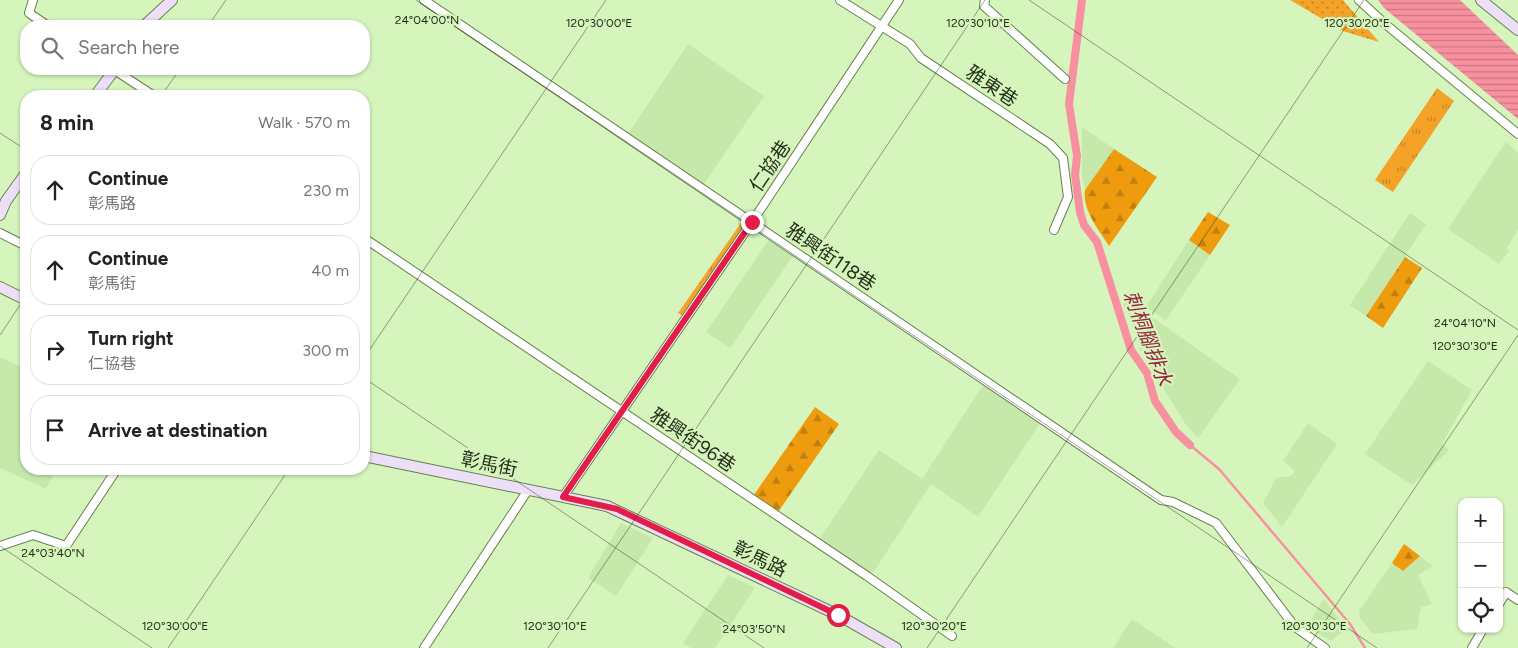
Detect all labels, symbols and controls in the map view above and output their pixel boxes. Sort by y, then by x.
text: 24°04'00"N [395,13,459,27]
text: 120°30'00"E [566,16,632,30]
text: 120°30'10"E [946,16,1010,30]
text: 120°30'20"E [1324,16,1390,30]
search box [20,20,370,75]
icon: search [38,34,66,62]
text: Search here [78,36,180,59]
street label: 雅東巷 [962,61,1022,111]
text: 8 min [40,110,94,135]
text: Walk · 570 m [258,113,350,132]
street label: 仁協巷 [745,136,795,196]
text: Continue [88,167,168,190]
icon: ahead [41,176,69,204]
text: 230 m [304,181,349,200]
text: 彰馬路 [88,194,136,213]
route end [741,211,764,234]
street label: 雅興街118巷 [782,219,880,295]
text: Continue [88,247,168,270]
icon: ahead [41,256,69,284]
text: 40 m [311,261,349,280]
text: 彰馬街 [88,274,136,293]
water label: 刺桐腳排水 [1119,287,1177,390]
text: 24°04'10"N [1434,316,1496,330]
text: Turn right [88,327,174,350]
icon: right [41,336,69,364]
text: 120°30'30"E [1432,339,1498,353]
text: 300 m [302,341,349,360]
text: 仁協巷 [88,354,136,373]
street label: 雅興街96巷 [646,403,740,477]
icon: arrive [41,416,69,444]
text: Arrive at destination [88,419,267,442]
street label: 彰馬街 [459,447,519,481]
map controls [1458,498,1503,633]
button: + [1458,498,1503,543]
street label: 彰馬路 [729,536,791,582]
button: − [1458,543,1503,588]
text: 24°03'40"N [21,546,85,560]
button: locate [1458,588,1503,633]
route start [827,604,850,627]
text: 120°30'00"E [142,619,208,633]
text: 120°30'10"E [523,619,587,633]
text: 120°30'20"E [901,619,967,633]
text: 120°30'30"E [1281,619,1347,633]
text: 24°03'50"N [723,622,785,636]

